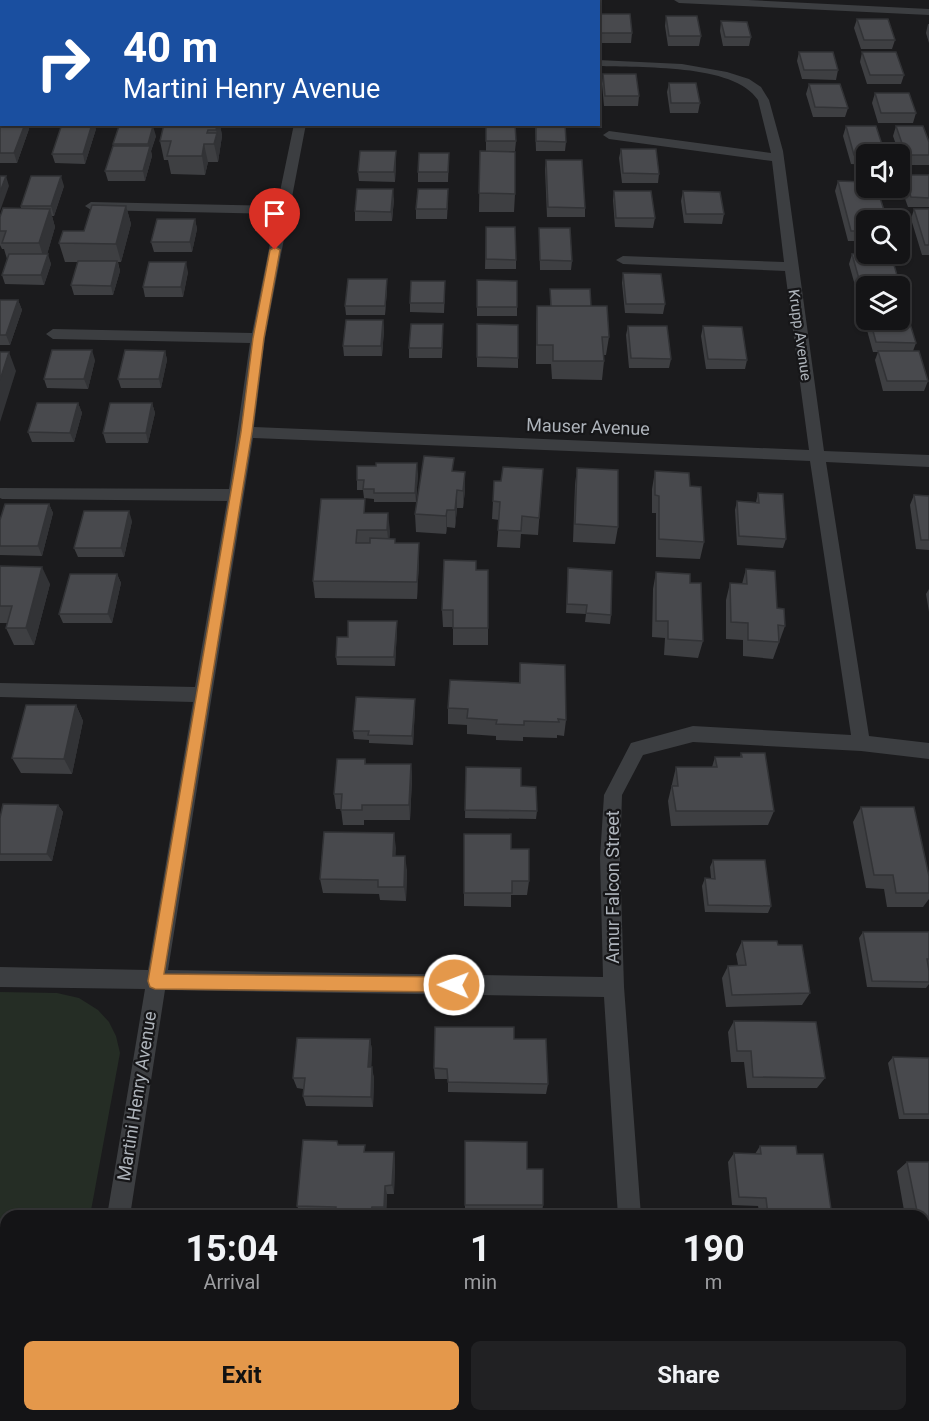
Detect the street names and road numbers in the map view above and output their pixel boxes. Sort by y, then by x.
street label: Krupp Avenue [785,288,815,382]
street label: Mauser Avenue [526,414,650,439]
street label: Amur Falcon Street [602,810,623,964]
street label: Martini Henry Avenue [113,1010,160,1182]

